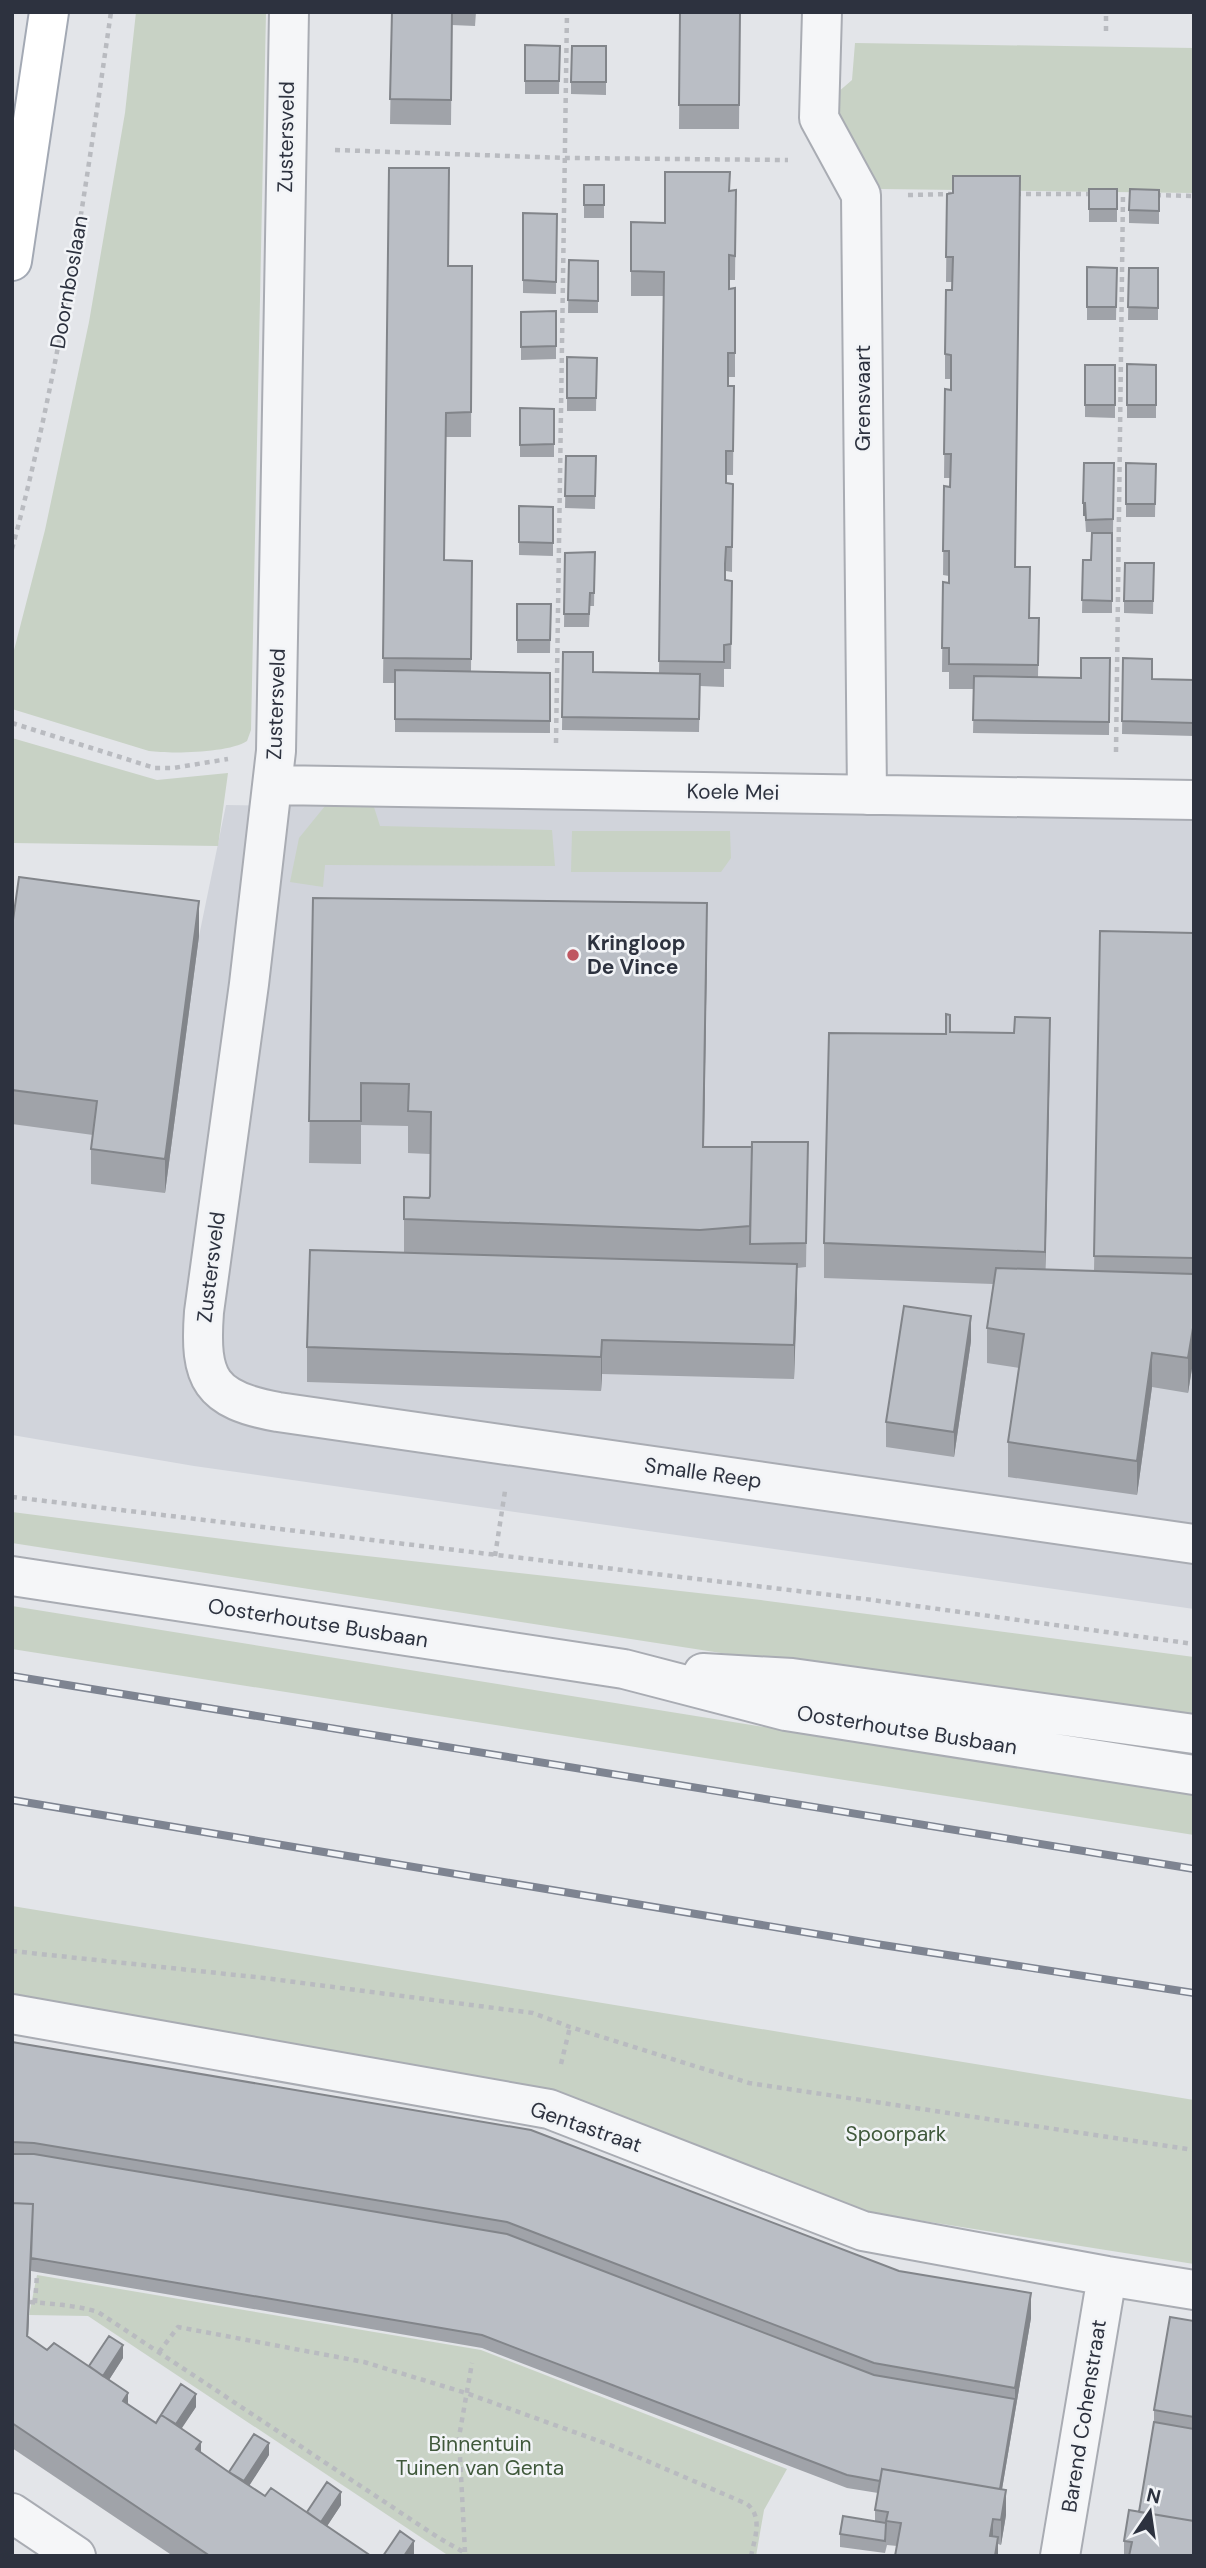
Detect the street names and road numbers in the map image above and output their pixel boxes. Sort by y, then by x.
street label: Zustersveld [271,81,301,193]
street label: Doornboslaan [43,213,95,351]
street label: Grensvaart [849,345,877,451]
street label: Zustersveld [260,648,292,760]
street label: Koele Mei [686,777,780,807]
street label: Zustersveld [190,1210,232,1324]
street label: Smalle Reep [643,1451,763,1495]
street label: Oosterhoutse Busbaan [206,1592,430,1654]
street label: Oosterhoutse Busbaan [795,1699,1019,1761]
street label: Gentastraat [526,2095,646,2159]
street label: Barend Cohenstraat [1055,2318,1113,2514]

